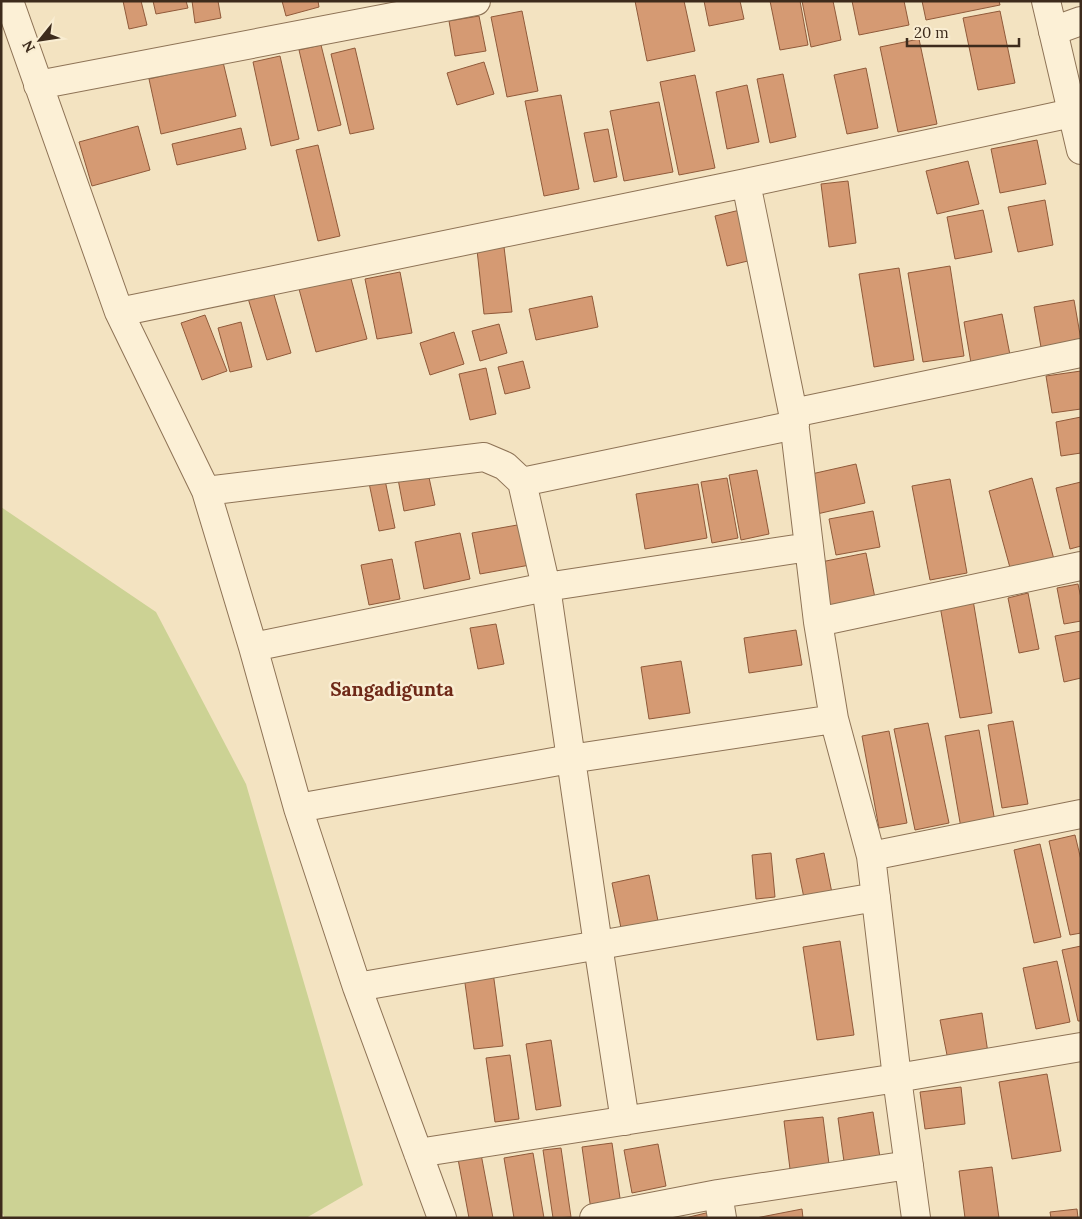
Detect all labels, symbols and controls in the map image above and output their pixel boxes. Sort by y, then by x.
north arrow [15,15,65,65]
scale bar [907,15,1020,47]
text: 20 m [914,23,949,42]
text: N [18,37,39,56]
district label: Sangadigunta [330,677,454,701]

